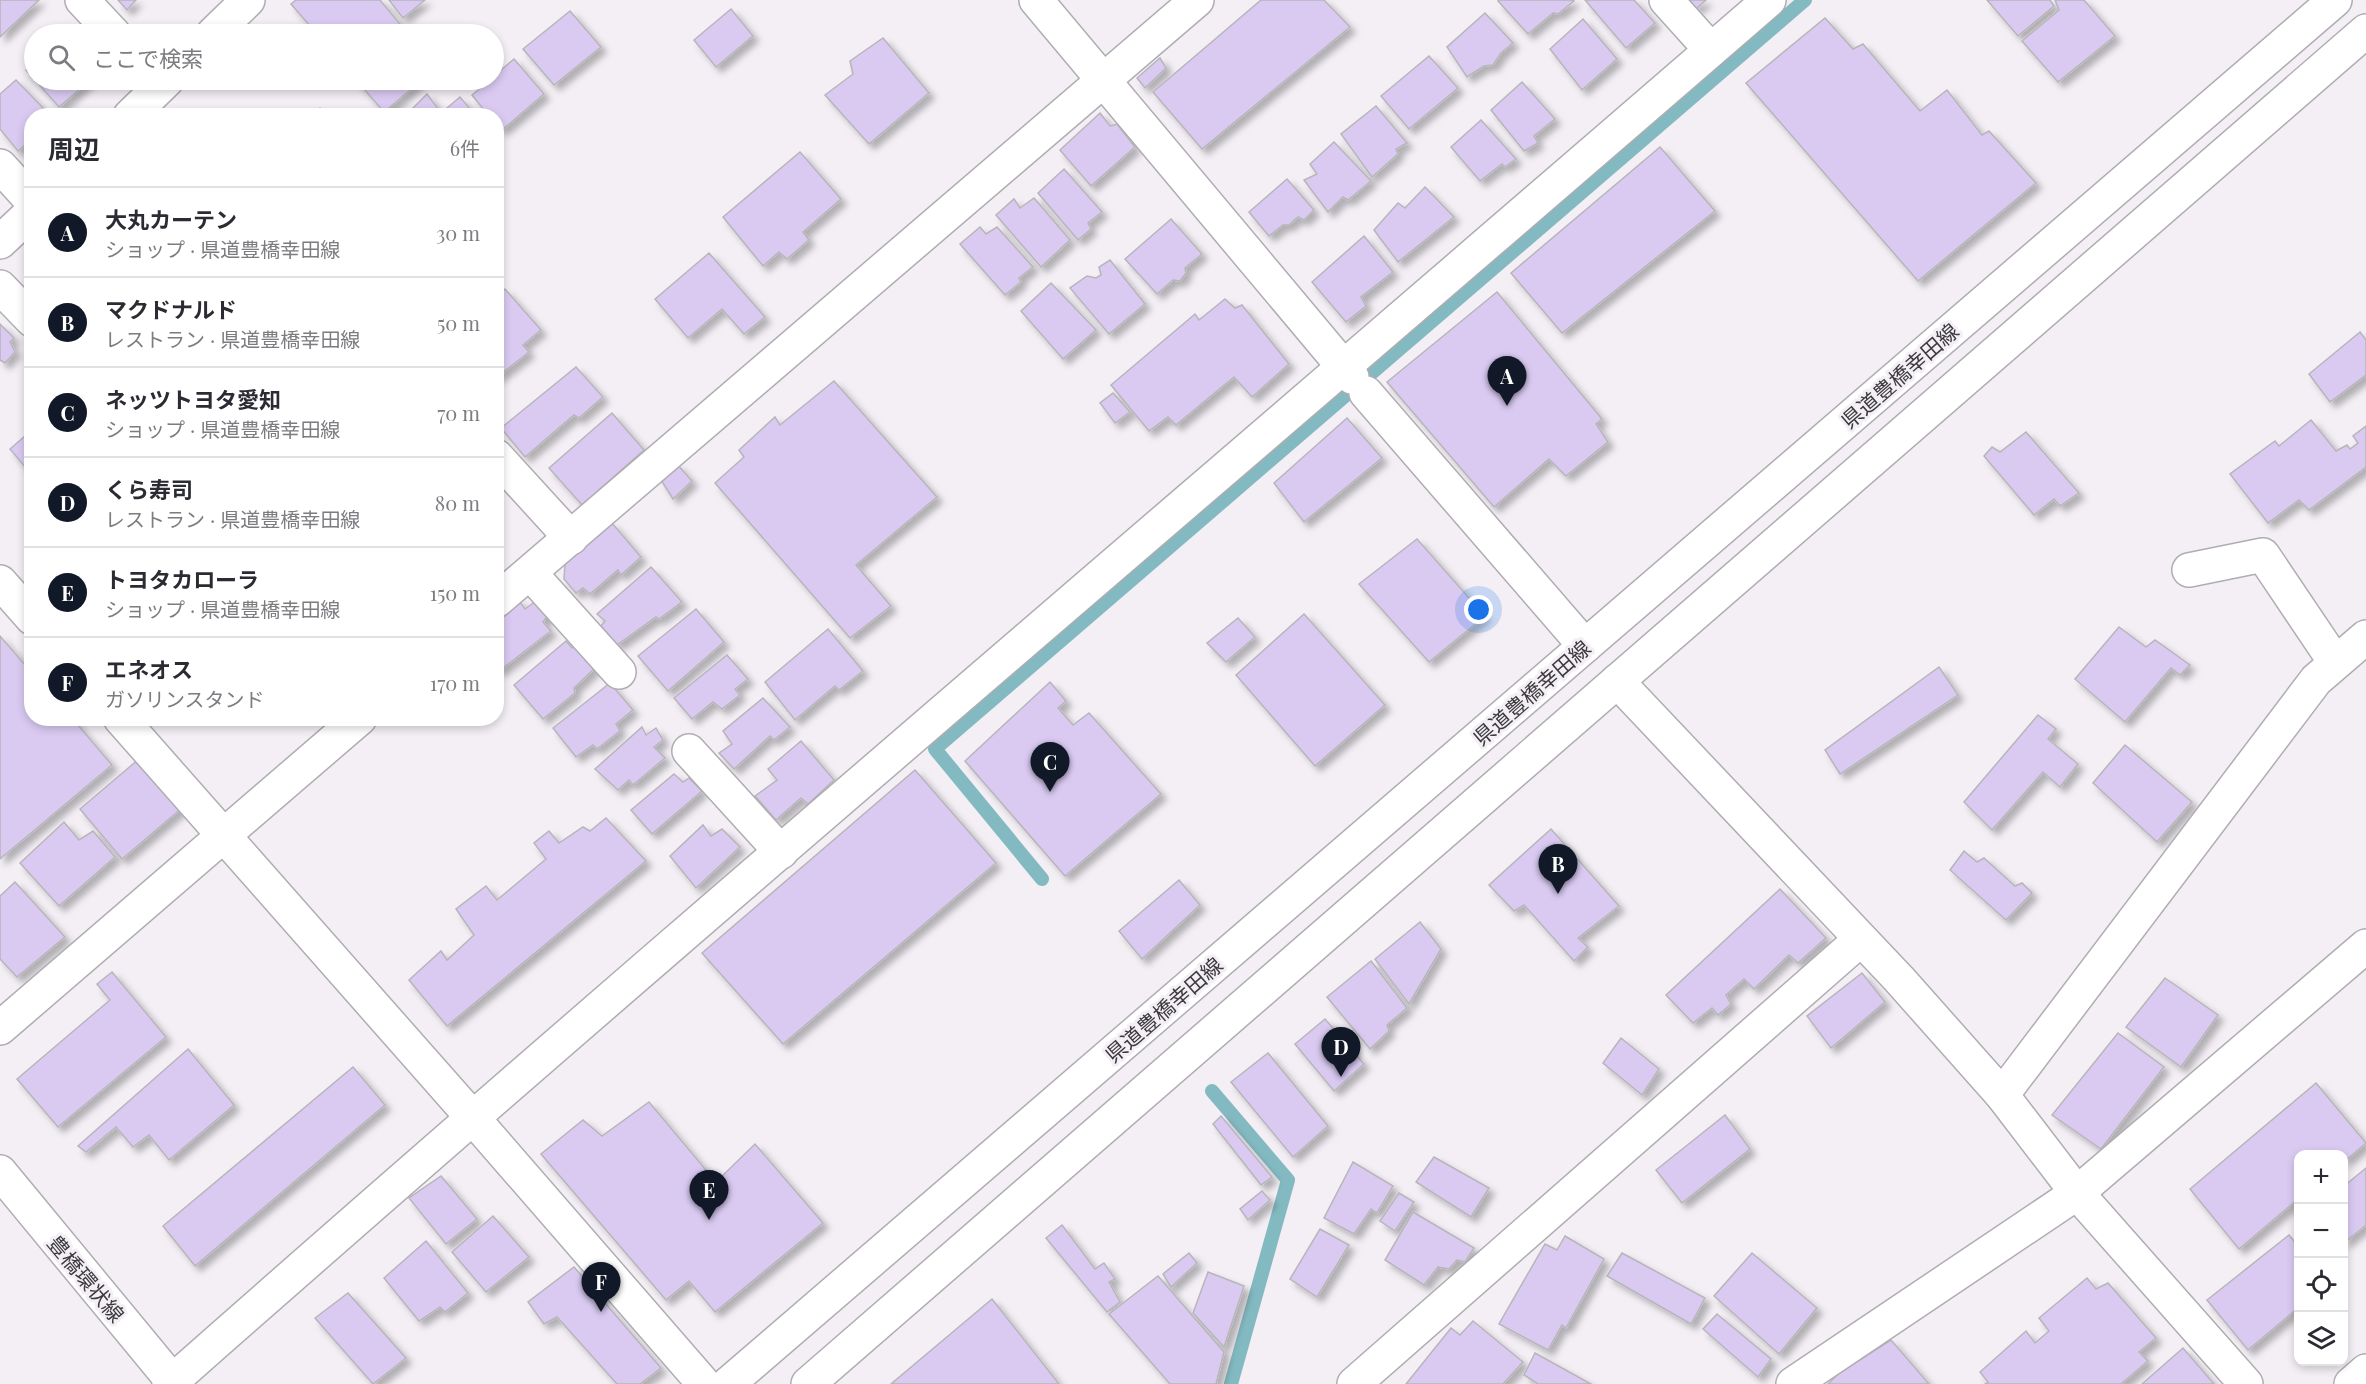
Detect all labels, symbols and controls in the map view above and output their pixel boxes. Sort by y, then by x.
search box [24,24,504,90]
icon: search [45,41,78,74]
text: ここで検索 [93,43,203,73]
text: 周辺 [48,131,100,166]
text: 6件 [450,134,480,161]
text: 大丸カーテン [105,204,237,234]
text: A [61,219,74,246]
text: 30 m [436,219,480,246]
text: ショップ · 県道豊橋幸田線 [105,235,340,262]
text: マクドナルド [105,294,237,324]
text: B [61,309,74,336]
text: 50 m [437,309,480,336]
street label: 県道豊橋幸田線 [1834,316,1964,434]
text: レストラン · 県道豊橋幸田線 [105,325,360,352]
pin: A [1488,356,1526,406]
text: ネッツトヨタ愛知 [105,384,281,414]
text: C [60,399,75,426]
text: 70 m [437,399,480,426]
text: ショップ · 県道豊橋幸田線 [105,415,340,442]
text: くら寿司 [105,474,193,504]
text: D [60,489,75,516]
text: 80 m [435,489,480,516]
text: レストラン · 県道豊橋幸田線 [105,505,360,532]
text: トヨタカローラ [105,564,259,594]
text: E [61,579,74,606]
text: 150 m [430,579,480,606]
text: ショップ · 県道豊橋幸田線 [105,595,340,622]
your location [1464,595,1493,624]
street label: 県道豊橋幸田線 [1466,633,1596,751]
text: エネオス [105,654,193,684]
text: F [62,669,73,696]
text: 170 m [430,669,480,696]
text: ガソリンスタンド [105,685,265,712]
pin: C [1030,742,1070,792]
pin: B [1538,844,1578,894]
street label: 県道豊橋幸田線 [1098,950,1228,1068]
pin: D [1322,1028,1360,1077]
map controls [2294,1150,2348,1366]
button: + [2294,1150,2348,1204]
pin: E [690,1170,728,1220]
button: − [2294,1204,2348,1258]
street label: 豊橋環状線 [43,1229,131,1327]
button: locate [2294,1258,2348,1312]
pin: F [582,1262,620,1312]
button: layers [2294,1312,2348,1366]

